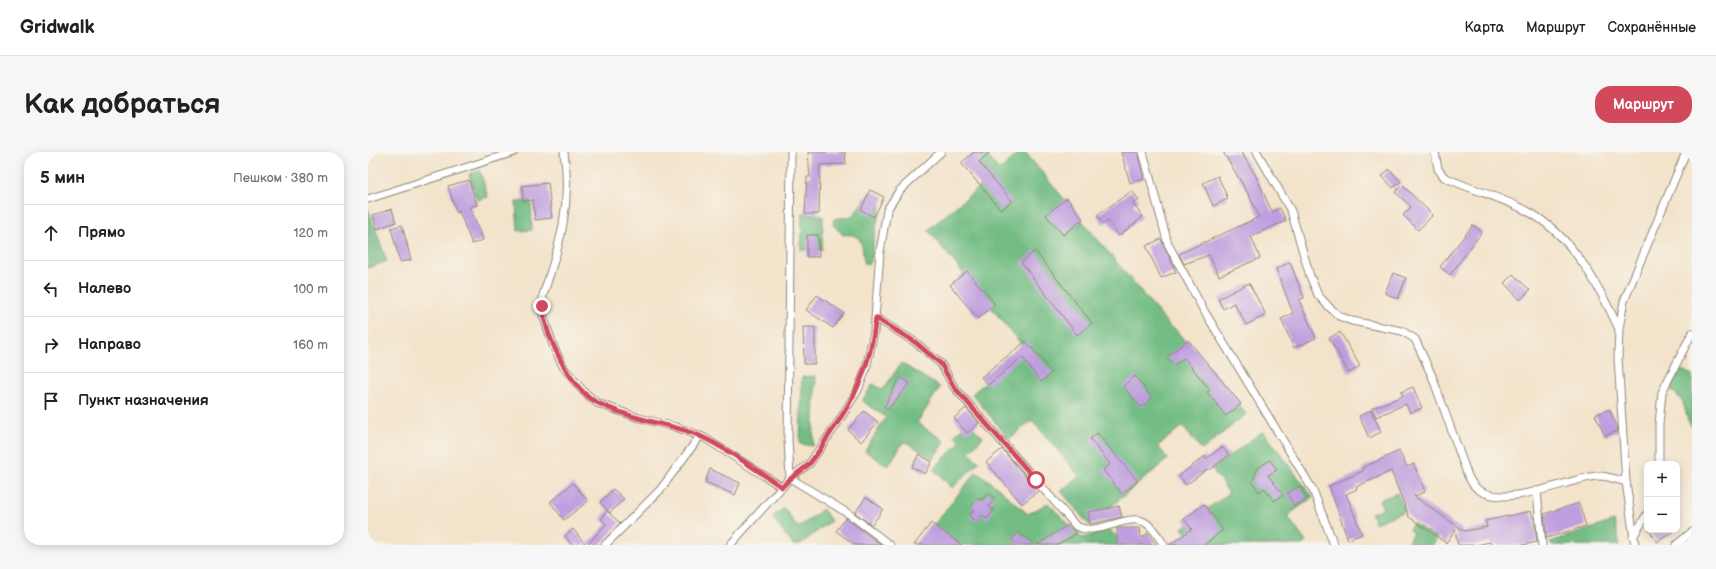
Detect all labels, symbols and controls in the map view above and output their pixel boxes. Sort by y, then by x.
text: Gridwalk [20,16,95,39]
text: Карта [1465,19,1504,36]
text: Маршрут [1526,19,1586,36]
text: Сохранённые [1608,19,1696,36]
button: Маршрут [1595,86,1692,123]
text: Как добраться [24,88,221,121]
text: 5 мин [40,168,85,188]
text: Пешком · 380 m [233,170,328,186]
icon: ahead [40,222,62,244]
text: Прямо [78,223,125,242]
text: 120 m [293,225,328,241]
icon: left [40,278,62,300]
text: Налево [78,279,131,298]
text: 100 m [293,281,328,297]
route end [533,297,551,315]
icon: right [40,334,62,356]
text: Направо [78,335,141,354]
text: 160 m [293,337,328,353]
icon: arrive [40,390,62,412]
text: Пункт назначения [78,391,209,410]
map controls [1644,461,1680,533]
button: + [1644,461,1680,497]
route start [1027,471,1045,489]
button: − [1644,497,1680,533]

